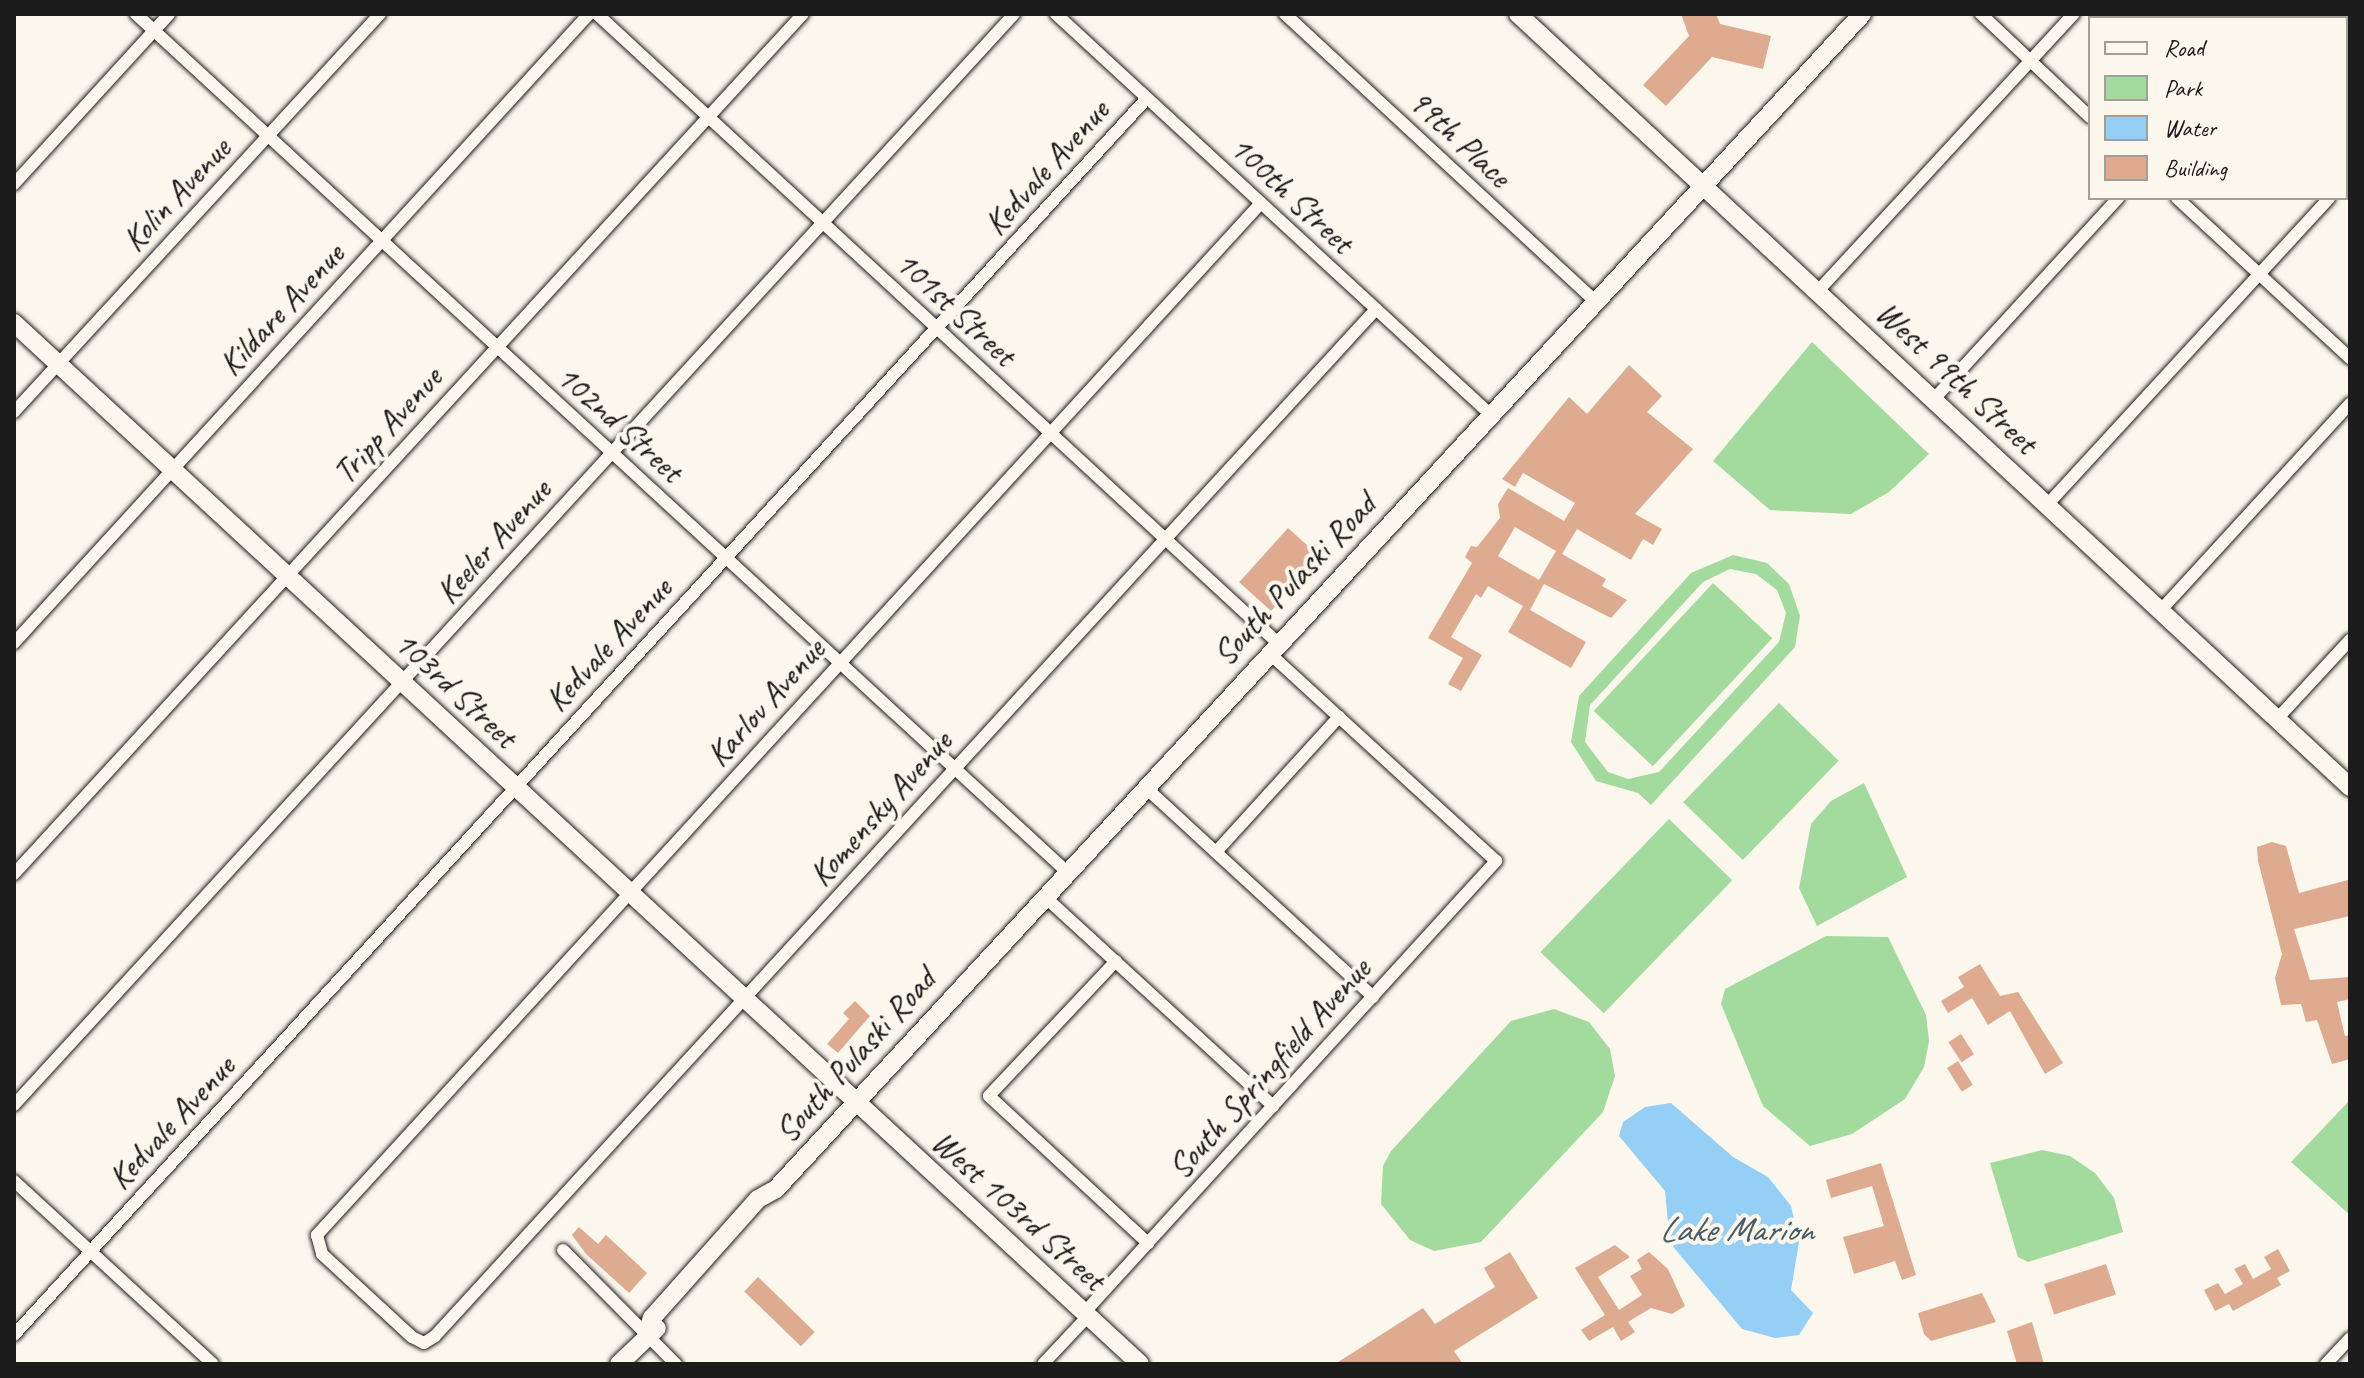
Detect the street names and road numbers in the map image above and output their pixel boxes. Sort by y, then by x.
street label: 99th Place [1400,80,1520,196]
street label: Kedvale Avenue [975,91,1117,243]
street label: 100th Street [1221,126,1363,262]
street label: Kolin Avenue [113,129,239,259]
street label: Kildare Avenue [209,234,353,384]
street label: 101st Street [887,242,1025,374]
street label: West 99th Street [1868,292,2046,462]
street label: 102nd Street [548,355,692,491]
street label: Tripp Avenue [324,358,450,492]
street label: Keeler Avenue [427,470,559,612]
street label: South Pulaski Road [1205,485,1383,673]
street label: Kedvale Avenue [536,569,680,719]
street label: 103rd Street [386,622,526,756]
street label: Karlov Avenue [697,630,833,774]
street label: Komensky Avenue [800,722,960,894]
street label: South Springfield Avenue [1159,949,1379,1187]
street label: South Pulaski Road [767,960,943,1150]
street label: Kedvale Avenue [99,1047,243,1197]
street label: West 103rd Street [923,1121,1115,1299]

